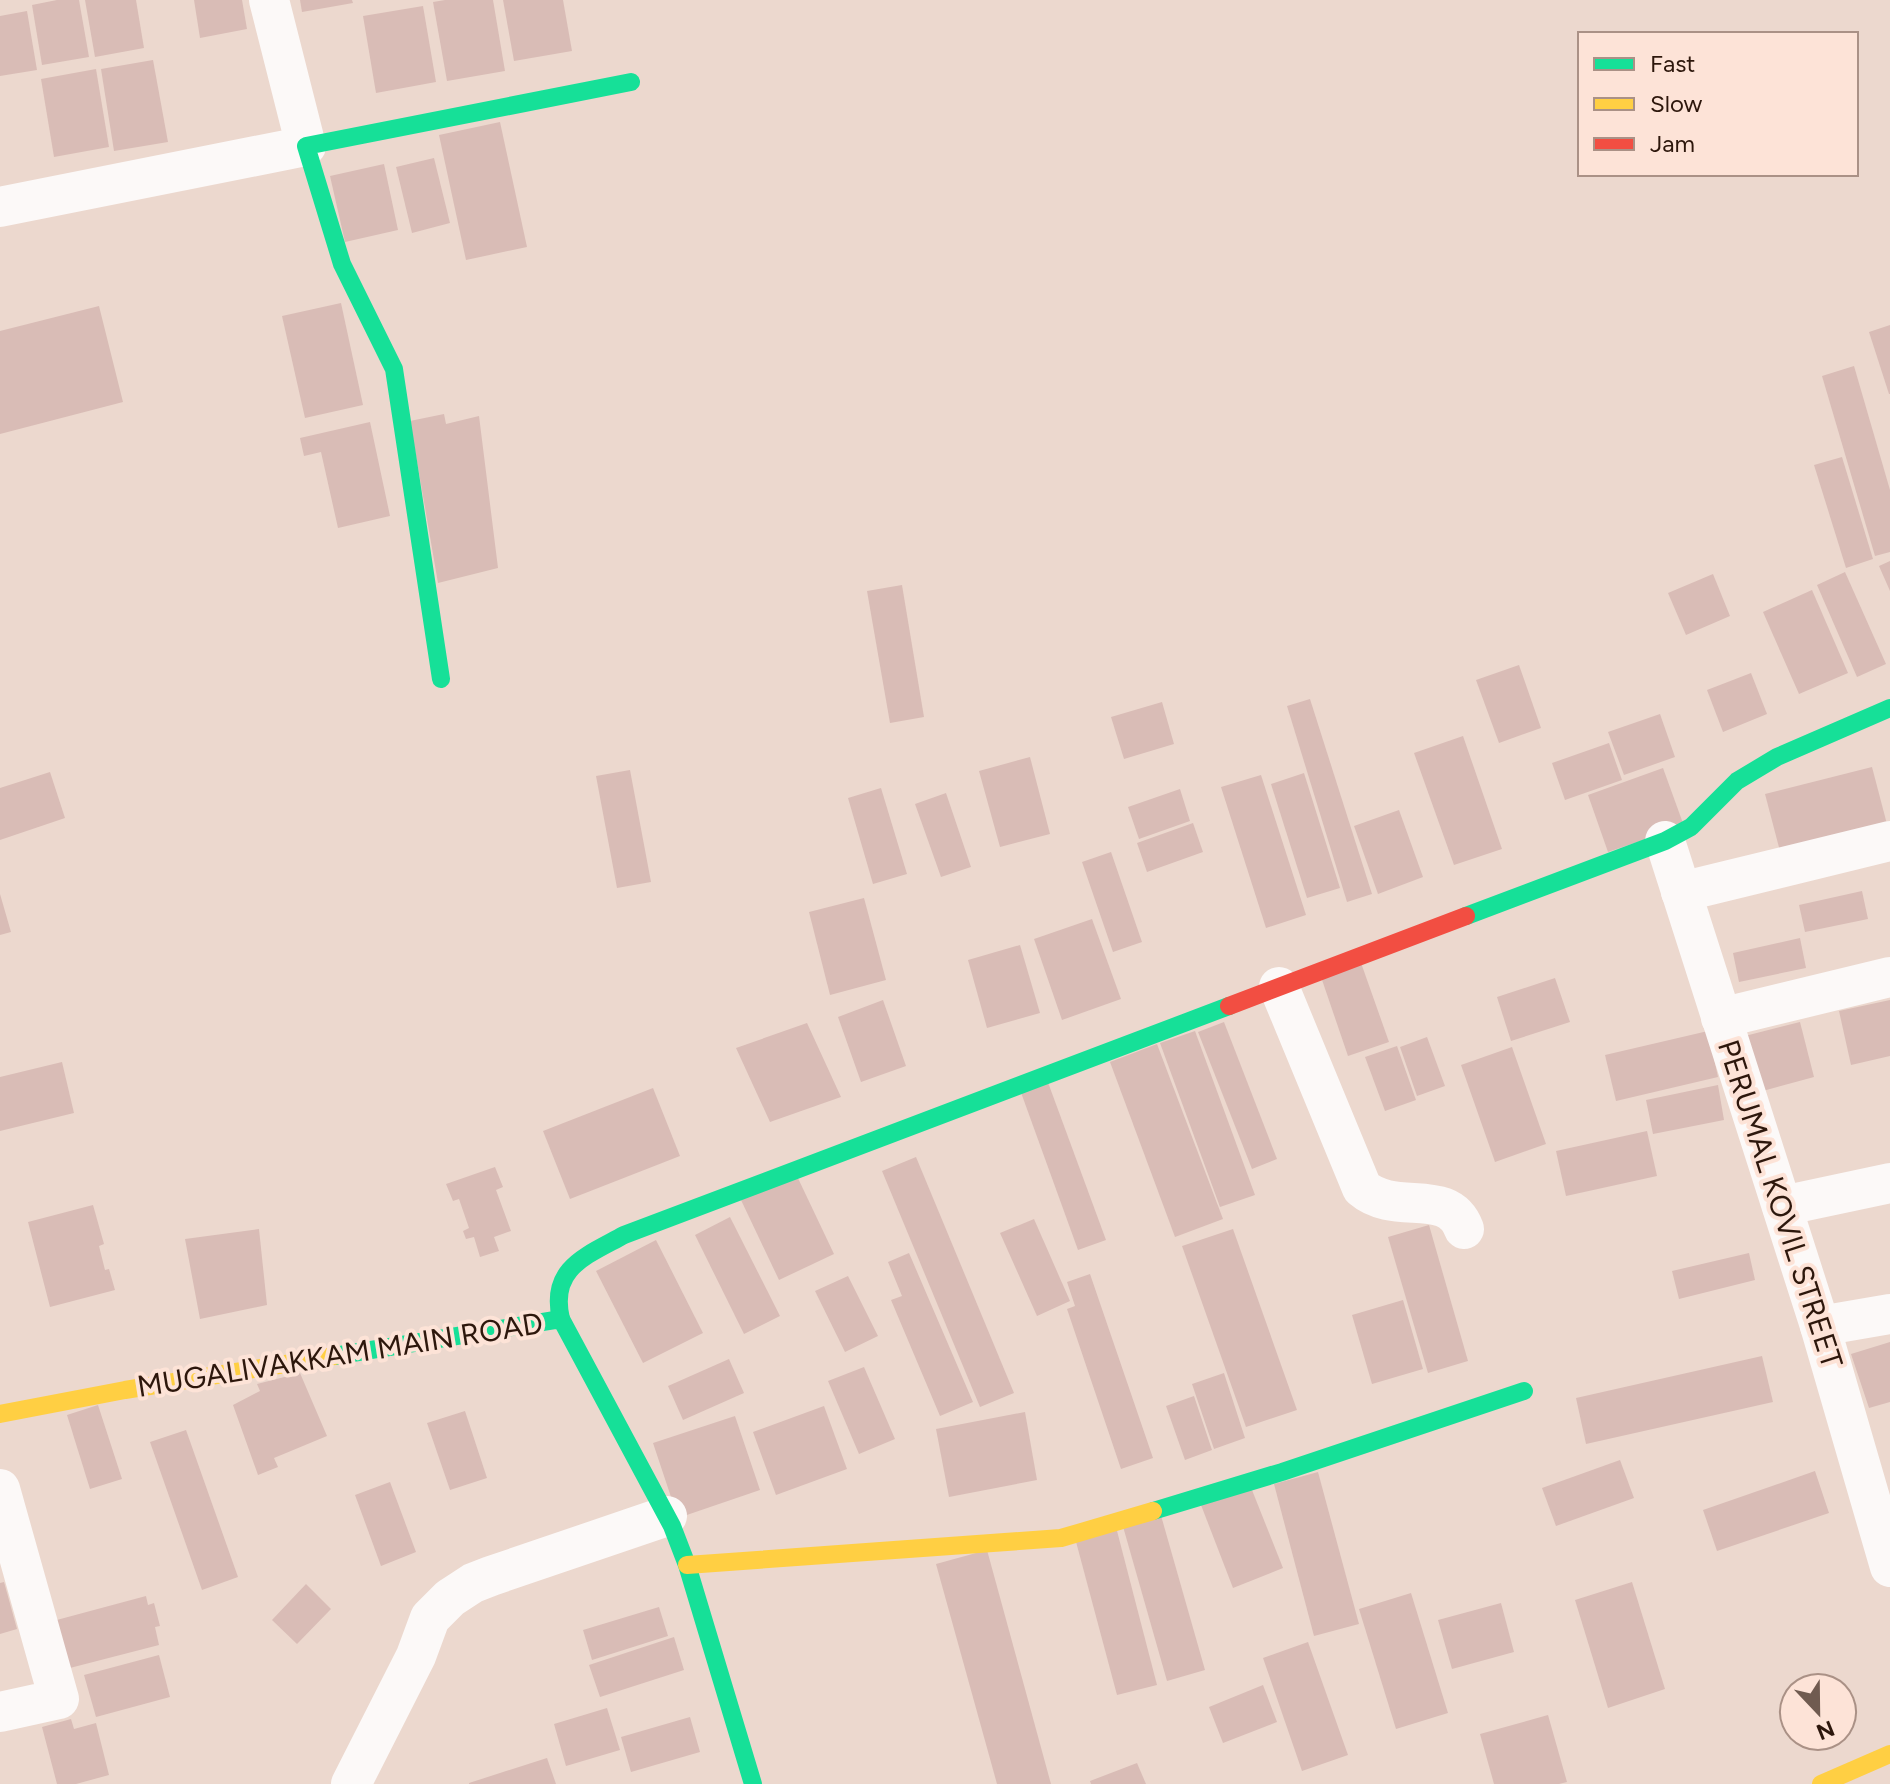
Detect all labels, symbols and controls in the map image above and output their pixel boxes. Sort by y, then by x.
legend [1578,32,1858,176]
text: Fast [1650,49,1695,78]
text: Slow [1650,89,1703,118]
text: Jam [1650,129,1695,158]
street label: PERUMAL KOVIL STREET [1710,1035,1851,1373]
street label: MUGALIVAKKAM MAIN ROAD [134,1304,545,1405]
north arrow [1778,1672,1858,1752]
text: N [1812,1714,1838,1746]

